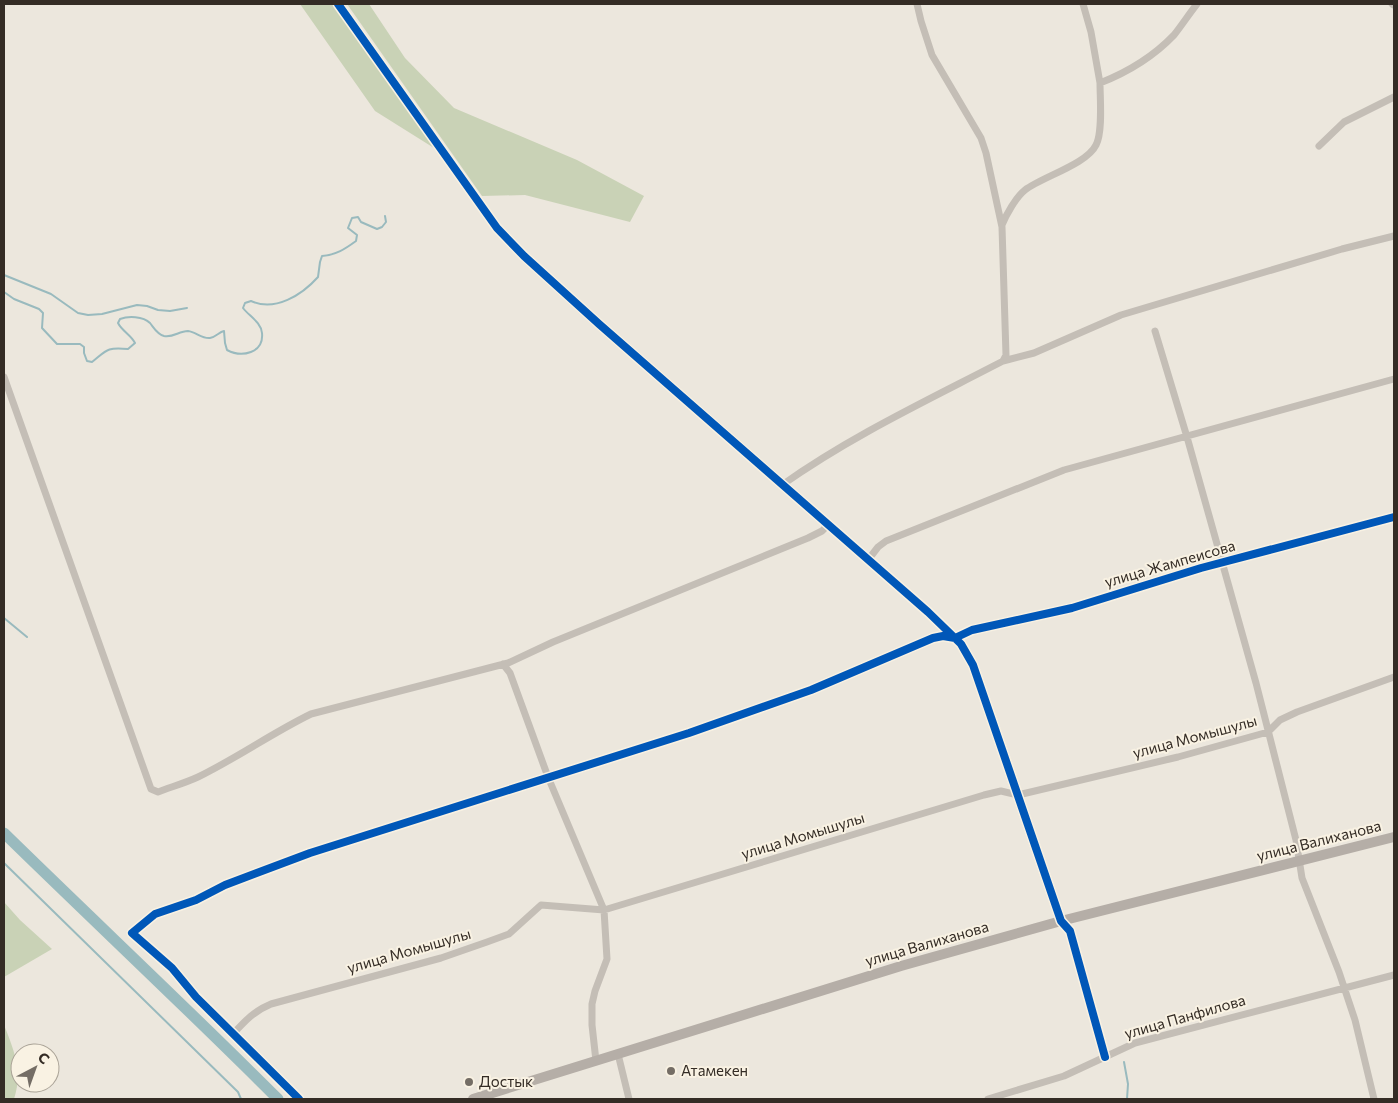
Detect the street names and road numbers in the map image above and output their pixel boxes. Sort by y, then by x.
street label: улица Жампеисова [1102,536,1237,590]
street label: улица Момышулы [1131,711,1259,761]
street label: улица Момышулы [739,808,867,862]
street label: улица Валиханова [1255,816,1383,864]
street label: улица Валиханова [863,917,991,969]
street label: улица Момышулы [345,924,473,976]
street label: улица Панфилова [1122,990,1247,1042]

